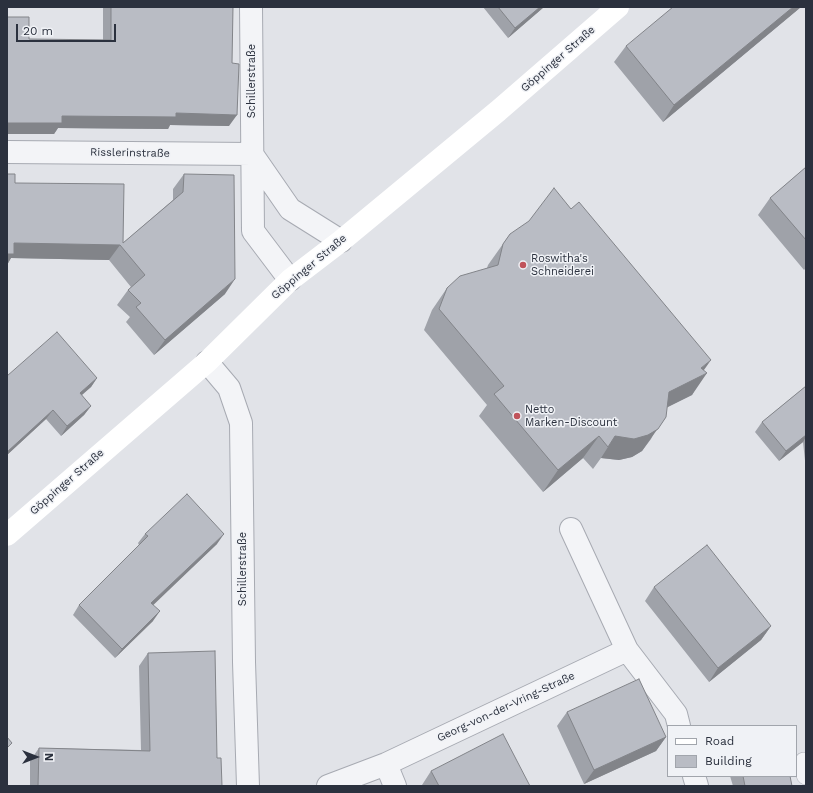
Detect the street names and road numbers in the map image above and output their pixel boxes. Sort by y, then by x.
street label: Göppinger Straße [518,23,598,95]
street label: Schillerstraße [245,44,259,118]
street label: Risslerinstraße [90,146,170,160]
street label: Göppinger Straße [269,232,349,302]
street label: Göppinger Straße [27,446,107,518]
street label: Schillerstraße [236,532,250,606]
street label: Georg-von-der-Vring-Straße [435,669,577,745]

